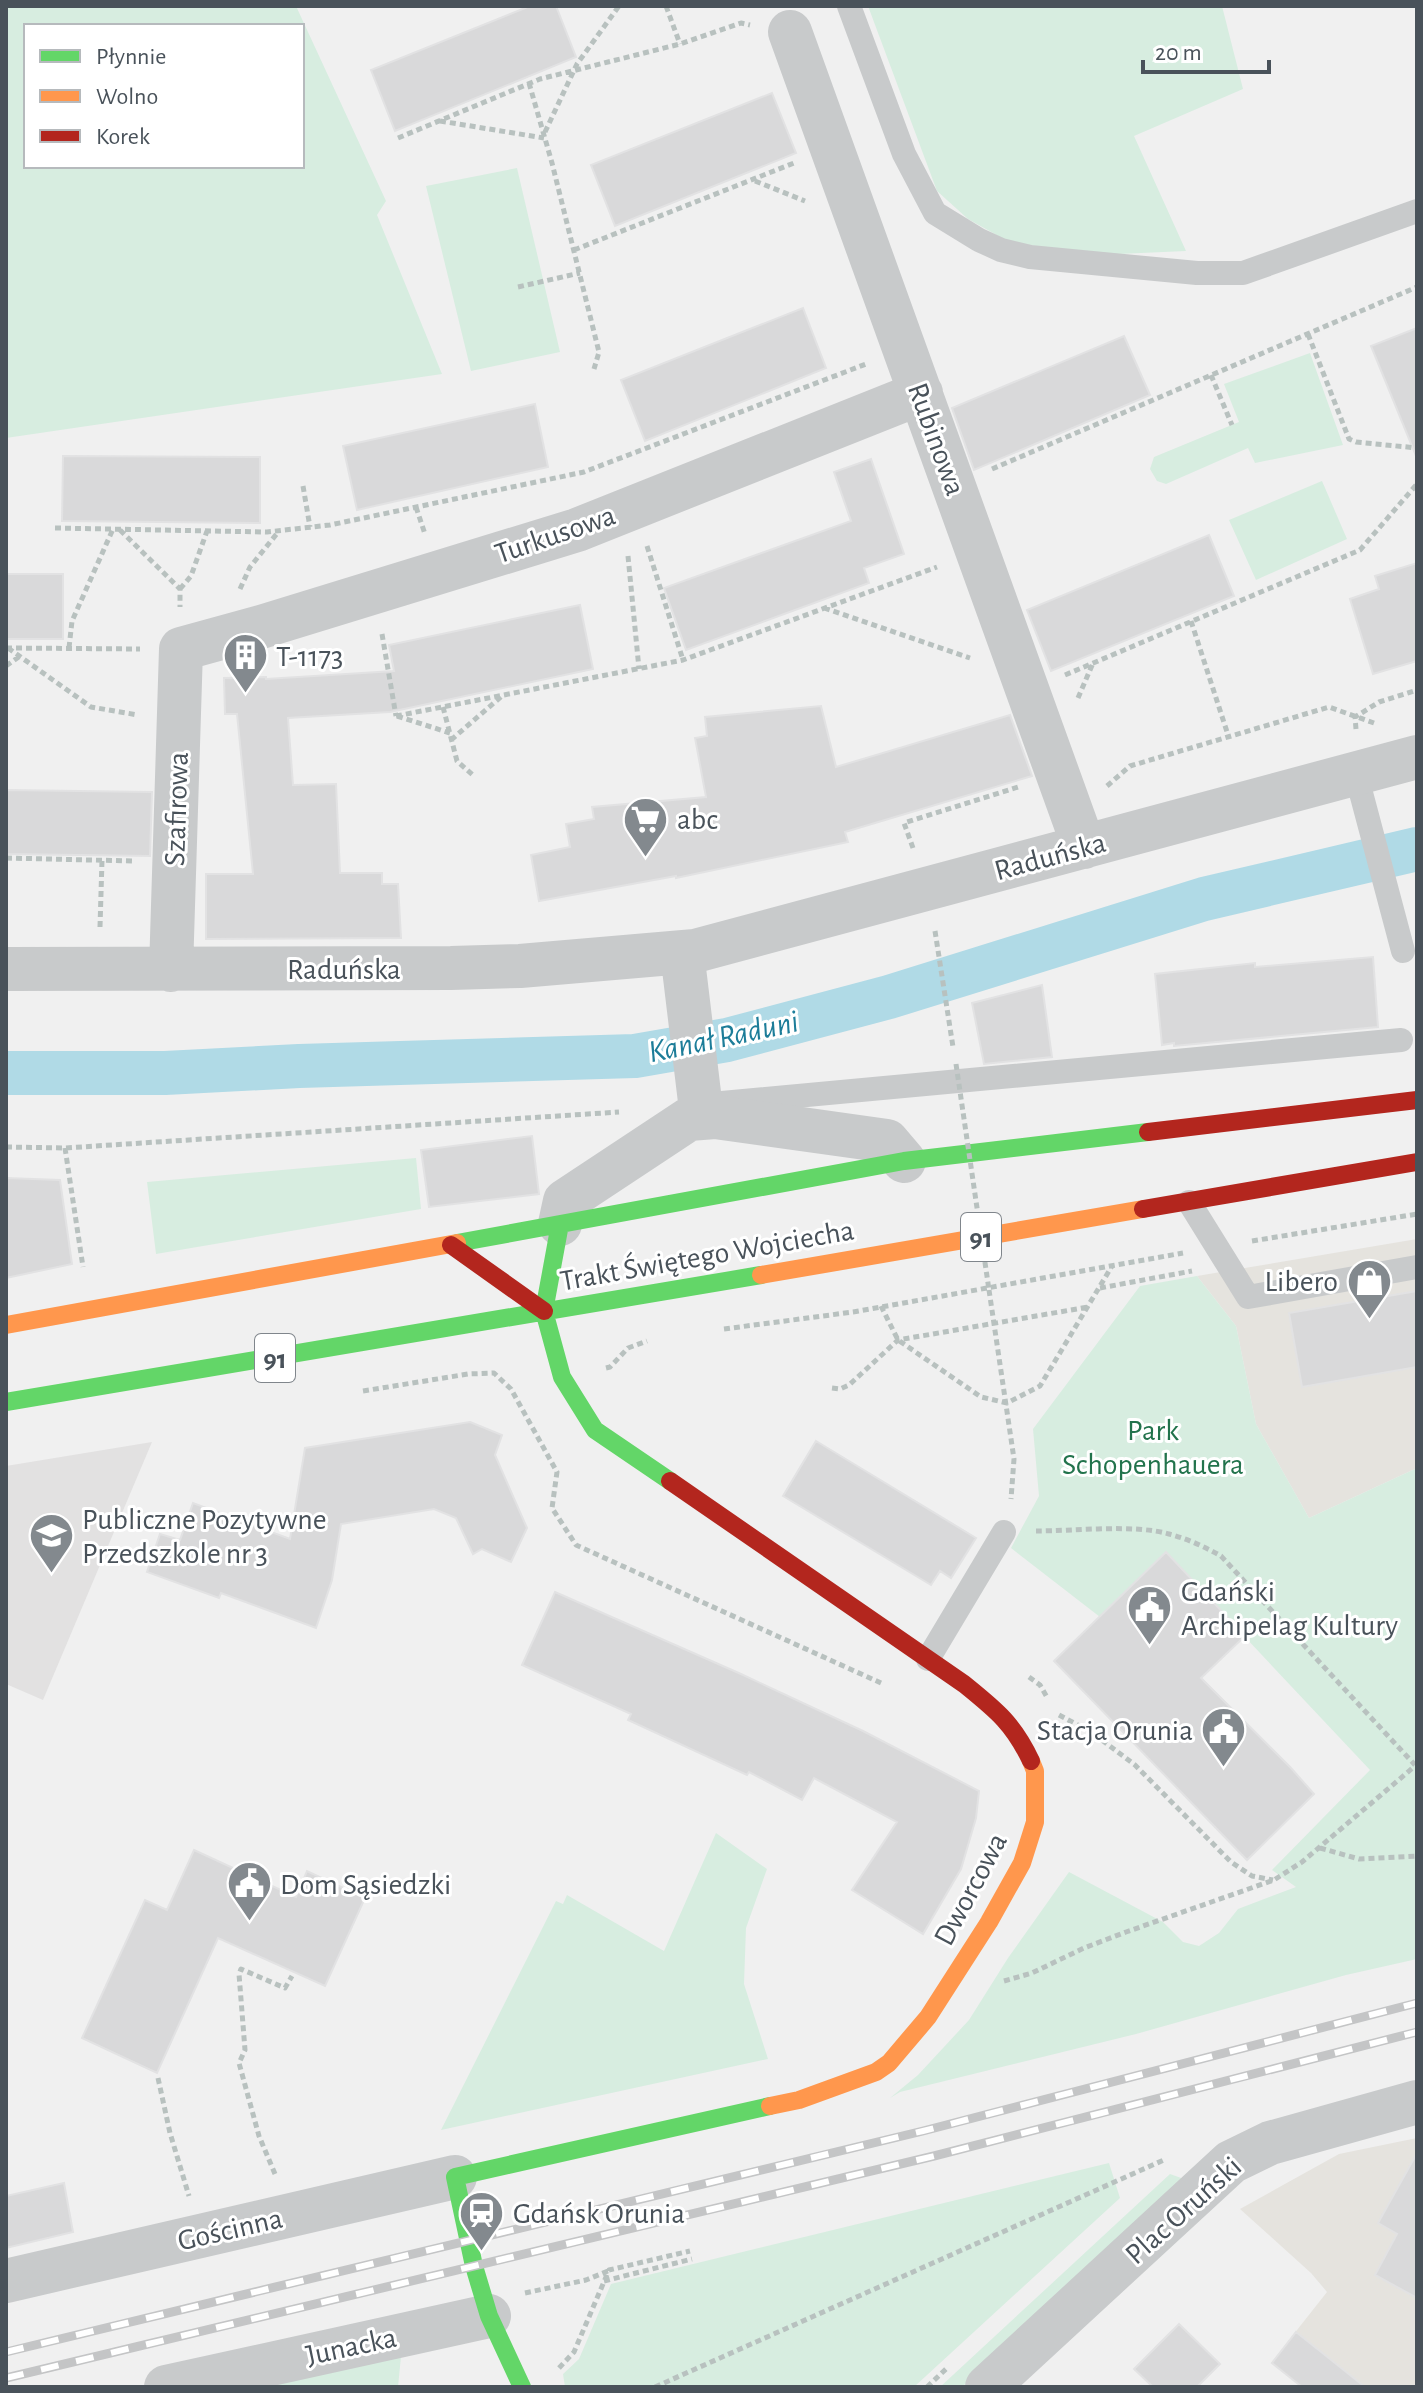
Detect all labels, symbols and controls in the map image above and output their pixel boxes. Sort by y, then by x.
legend [24,24,304,168]
scale bar [1143,24,1269,74]
text: 20 m [1155,41,1202,65]
text: Płynnie [96,45,166,69]
text: Wolno [96,85,158,109]
text: Korek [96,125,150,149]
street label: Rubinowa [902,379,970,500]
street label: Turkusowa [491,500,619,570]
building icon: T-1173 [221,632,269,695]
place label: T-1173 [276,642,343,672]
street label: Szafirowa [160,751,194,867]
supermarket icon: abc [622,795,670,858]
place label: abc [677,805,718,835]
street label: Raduńska [991,828,1109,886]
street label: Raduńska [287,955,401,985]
water label: Kanał Raduni [645,1005,801,1068]
street label: Trakt Świętego Wojciecha [557,1212,856,1297]
road number: 91 [961,1213,1001,1261]
shop icon: Libero [1345,1257,1393,1320]
place label: Libero [1265,1267,1338,1297]
road number: 91 [255,1334,295,1382]
park label: Park Schopenhauera [1062,1416,1244,1480]
place label: Publiczne Pozytywne Przedszkole nr 3 [82,1505,326,1569]
school or university icon: Publiczne Pozytywne Przedszkole nr 3 [27,1512,75,1575]
place label: Gdański Archipelag Kultury [1181,1577,1398,1641]
public building icon: Gdański Archipelag Kultury [1126,1584,1174,1647]
public building icon: Stacja Orunia [1200,1706,1248,1769]
place label: Stacja Orunia [1037,1716,1193,1746]
street label: Dworcowa [929,1828,1013,1951]
public building icon: Dom Sąsiedzki [225,1860,273,1923]
place label: Dom Sąsiedzki [280,1870,451,1900]
street label: Plac Oruński [1120,2151,1247,2270]
station icon: Gdańsk Orunia [458,2189,506,2252]
place label: Gdańsk Orunia [513,2199,685,2229]
street label: Gościnna [175,2203,286,2257]
street label: Junacka [303,2323,399,2371]

